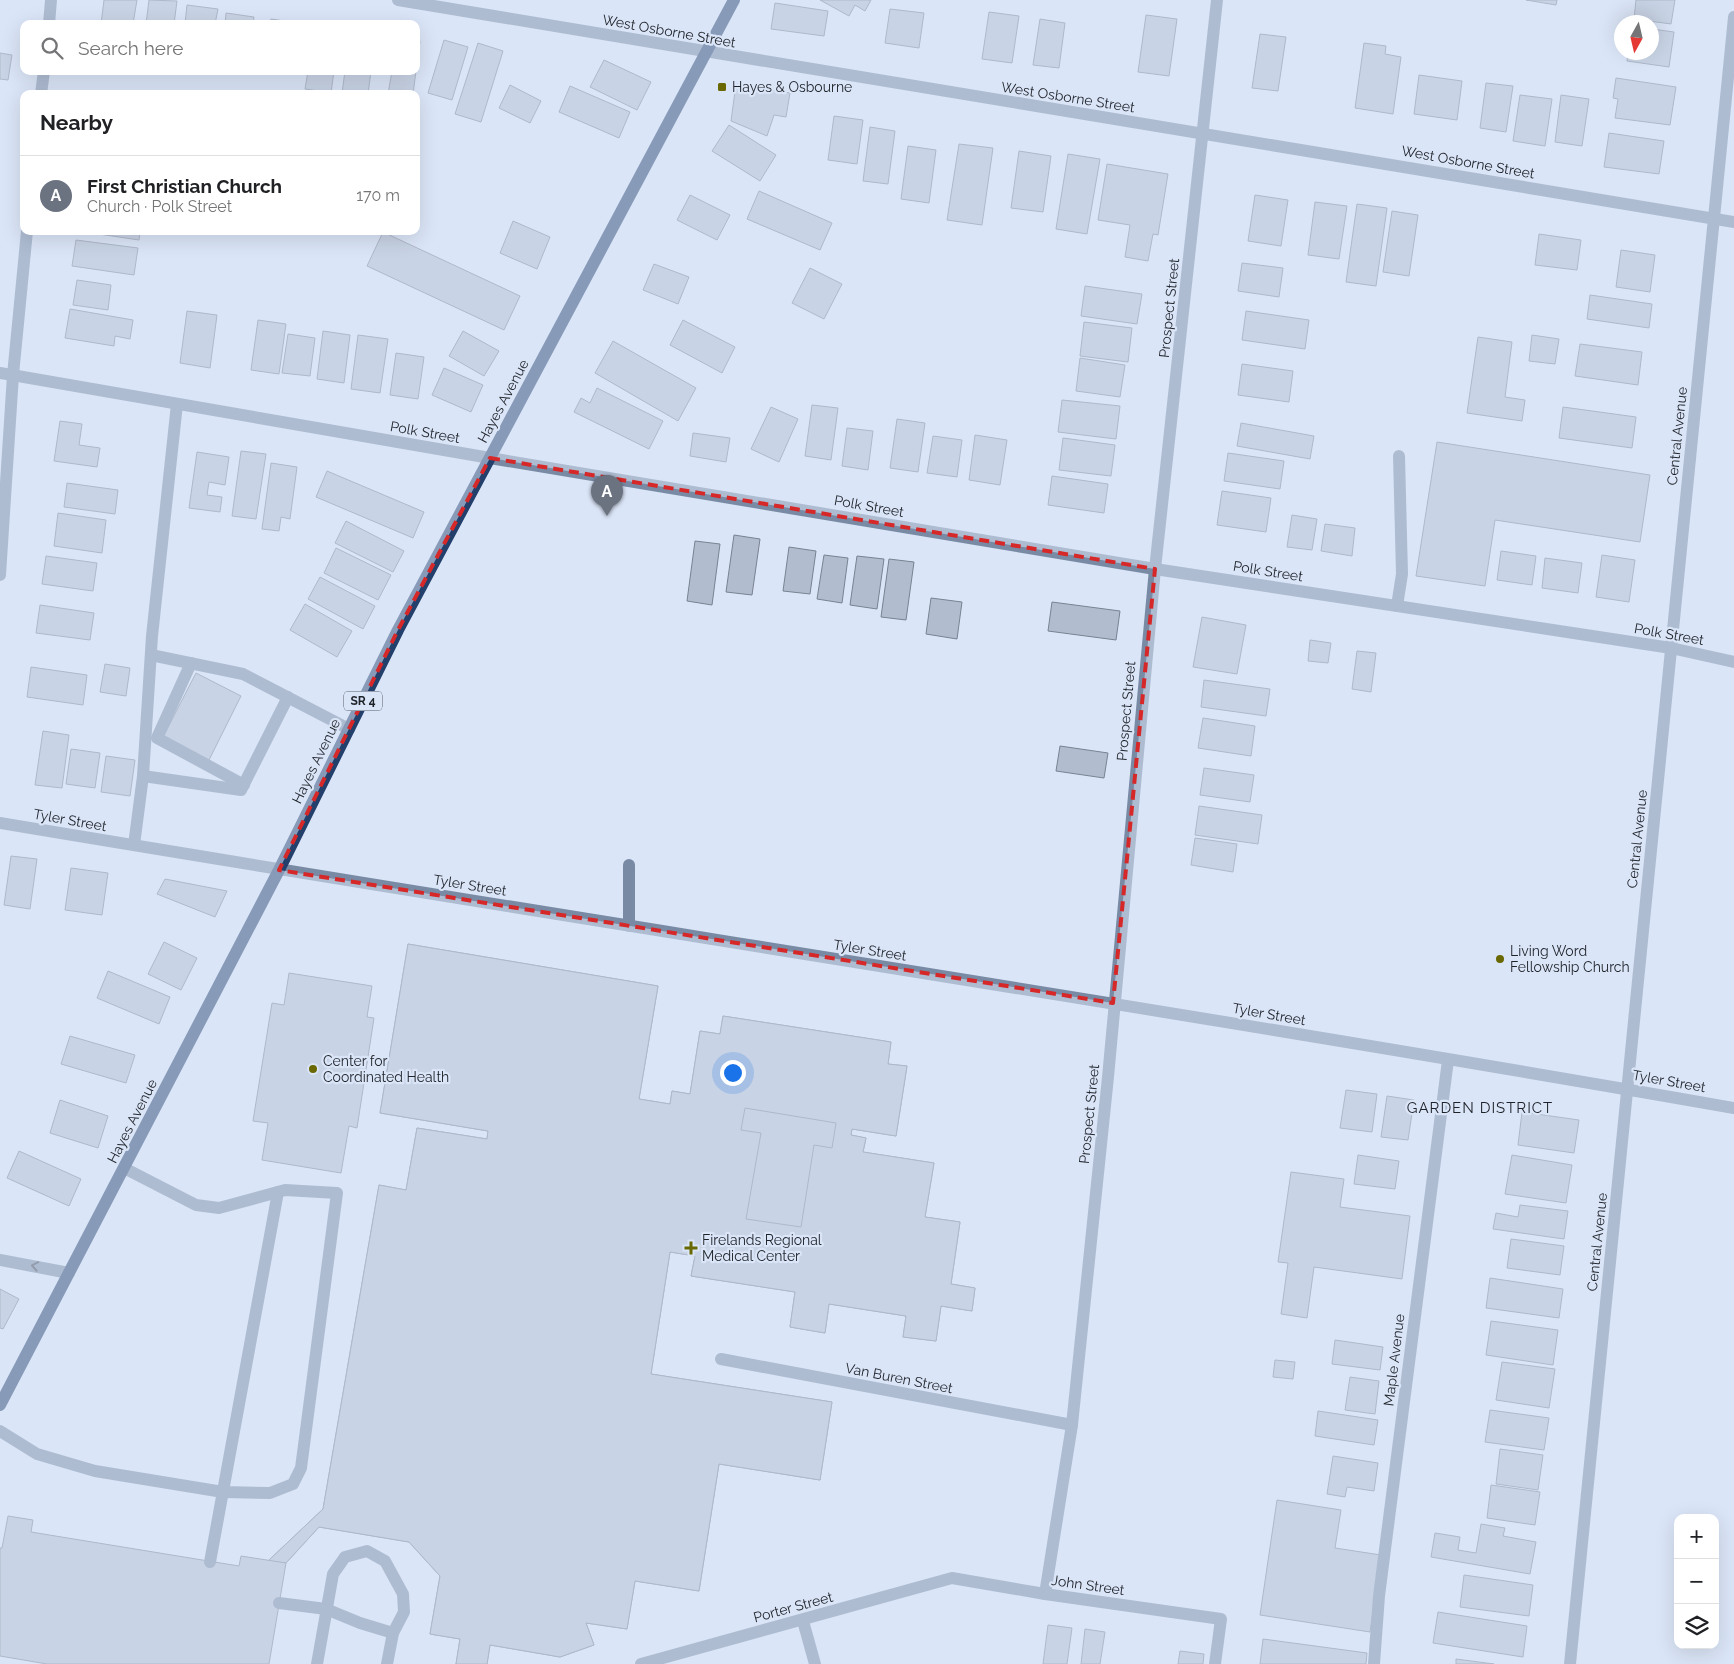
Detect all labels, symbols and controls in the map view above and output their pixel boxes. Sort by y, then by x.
street label: West Osborne Street [601,11,737,51]
north arrow [1614,15,1659,60]
search box [20,20,420,75]
icon: search [38,34,66,62]
text: Search here [78,37,184,59]
place label: Hayes & Osbourne [732,79,852,95]
street label: West Osborne Street [1000,79,1136,115]
marker: Hayes & Osbourne [716,81,728,93]
text: Nearby [40,110,113,135]
street label: West Osborne Street [1400,142,1536,182]
text: First Christian Church [87,175,282,197]
text: A [51,186,61,205]
text: 170 m [356,186,400,205]
text: Church · Polk Street [87,197,232,216]
street label: Prospect Street [1156,257,1182,359]
street label: Hayes Avenue [474,357,532,445]
street label: Central Avenue [1664,386,1690,486]
street label: Polk Street [389,418,461,446]
pin: A [591,475,623,516]
street label: Polk Street [833,492,905,520]
street label: Polk Street [1232,558,1304,584]
street label: Polk Street [1633,620,1705,648]
street label: Prospect Street [1114,660,1138,762]
road number: SR 4 [344,691,382,710]
street label: Hayes Avenue [289,716,343,806]
street label: Central Avenue [1624,789,1650,889]
street label: Tyler Street [32,806,108,834]
street label: Tyler Street [432,871,508,899]
street label: Tyler Street [832,936,908,964]
place label: Living Word Fellowship Church [1510,943,1630,975]
marker: Living Word Fellowship Church [1494,953,1506,965]
street label: Tyler Street [1231,1000,1307,1028]
place label: Center for Coordinated Health [323,1053,449,1085]
your location [720,1060,746,1086]
marker: Center for Coordinated Health [307,1063,319,1075]
street label: Prospect Street [1076,1063,1102,1165]
street label: Tyler Street [1631,1067,1707,1095]
street label: Hayes Avenue [104,1076,160,1166]
district label: GARDEN DISTRICT [1407,1099,1553,1117]
street label: Central Avenue [1584,1192,1610,1292]
place label: Firelands Regional Medical Center [702,1232,822,1264]
marker: Firelands Regional Medical Center [684,1241,698,1255]
one-way arrow [30,1262,39,1272]
street label: Maple Avenue [1380,1313,1408,1407]
street label: Van Buren Street [844,1360,954,1396]
map controls [1674,1514,1719,1649]
button: + [1674,1514,1719,1559]
button: − [1674,1559,1719,1604]
street label: John Street [1050,1572,1126,1598]
street label: Porter Street [752,1589,835,1625]
button: layers [1674,1604,1719,1649]

